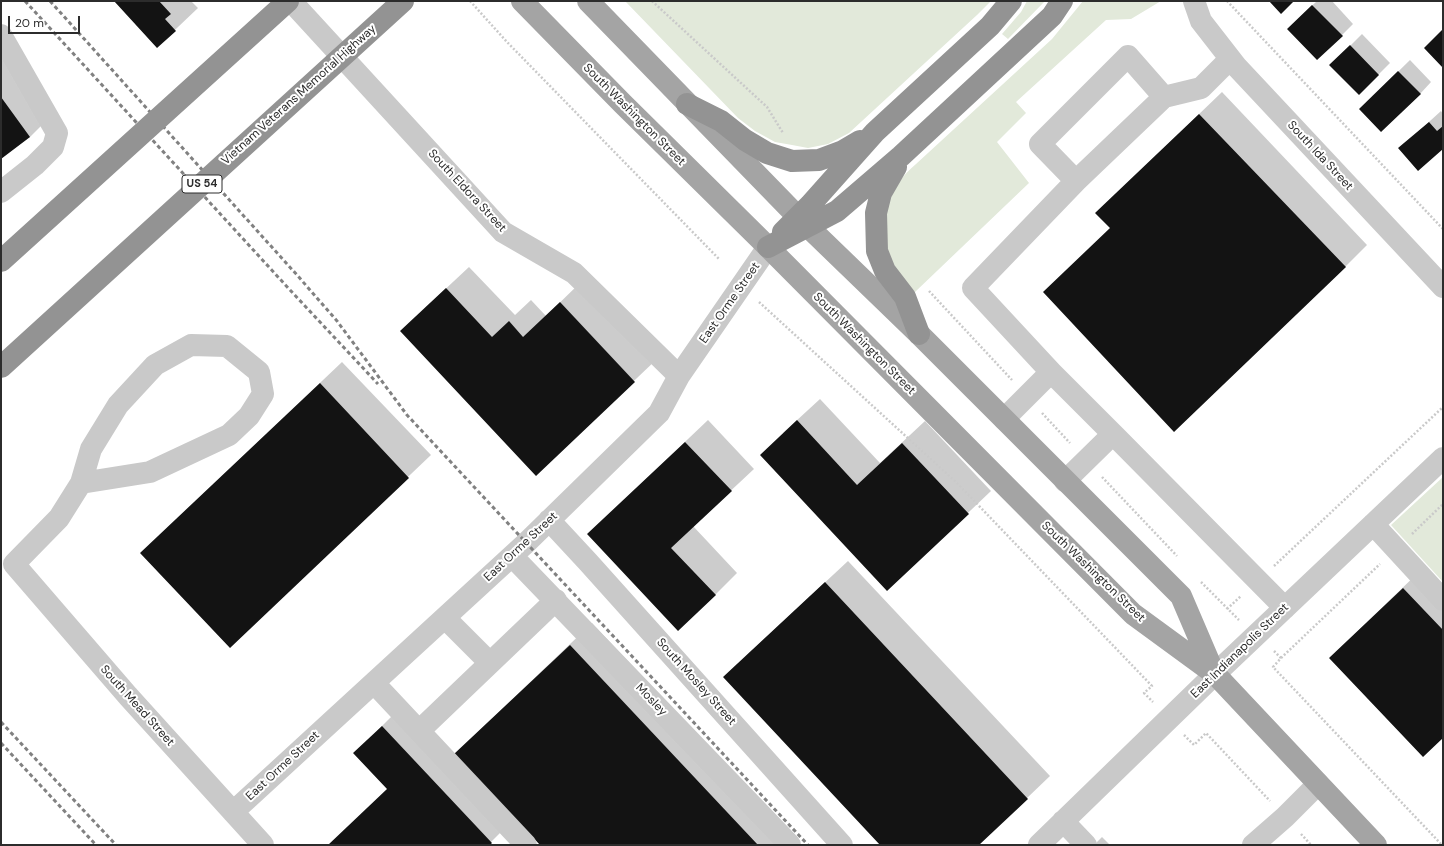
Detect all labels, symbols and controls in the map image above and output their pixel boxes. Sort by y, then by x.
scale bar [10,8,82,34]
text: 20 m [15,15,44,31]
street label: Vietnam Veterans Memorial Highway [219,22,379,168]
street label: South Washington Street [580,61,688,169]
street label: South Ida Street [1284,118,1356,194]
street label: South Eldora Street [425,147,509,235]
road number: US 54 [182,175,222,193]
street label: East Orme Street [697,260,763,346]
street label: South Washington Street [810,290,918,398]
street label: East Orme Street [481,509,561,585]
street label: South Washington Street [1038,519,1148,625]
street label: East Indianapolis Street [1188,601,1292,701]
street label: South Mosley Street [653,636,739,728]
street label: South Mead Street [97,663,177,749]
street label: Mosley [632,681,670,719]
street label: East Orme Street [243,728,323,804]

